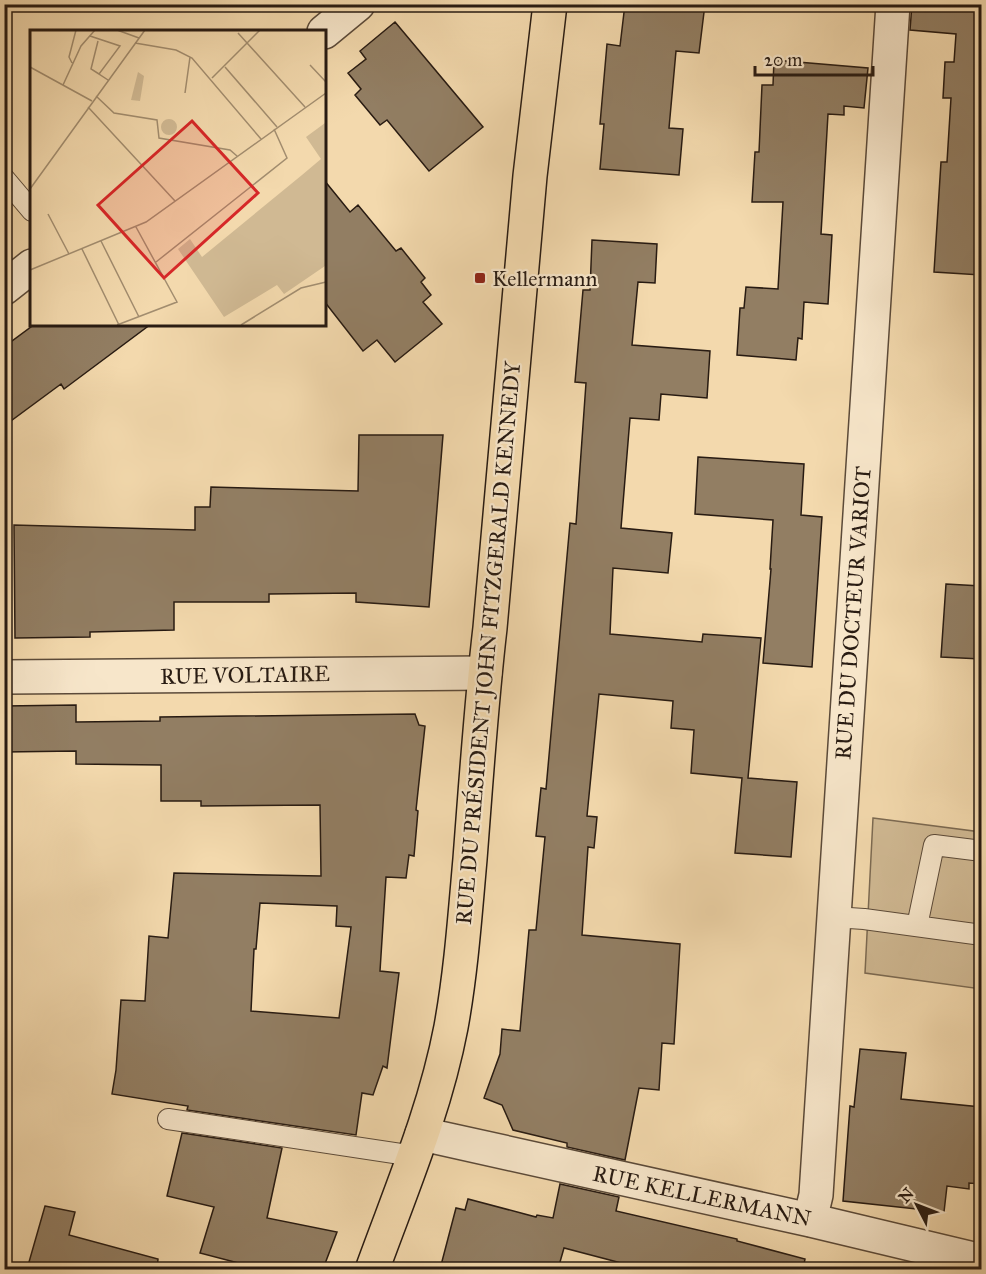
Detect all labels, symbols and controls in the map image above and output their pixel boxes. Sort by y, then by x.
inset map [30,30,326,326]
scale bar [755,39,874,77]
text: 20 m [764,49,802,71]
place label: Kellermann [492,265,597,292]
marker: Kellermann [473,271,487,285]
street label: RUE DU PRÉSIDENT JOHN FITZGERALD KENNEDY [450,359,526,926]
street label: RUE DU DOCTEUR VARIOT [829,465,877,761]
street label: RUE VOLTAIRE [160,660,330,690]
street label: RUE KELLERMANN [590,1160,814,1232]
north arrow [887,1175,947,1235]
text: N [895,1184,918,1207]

